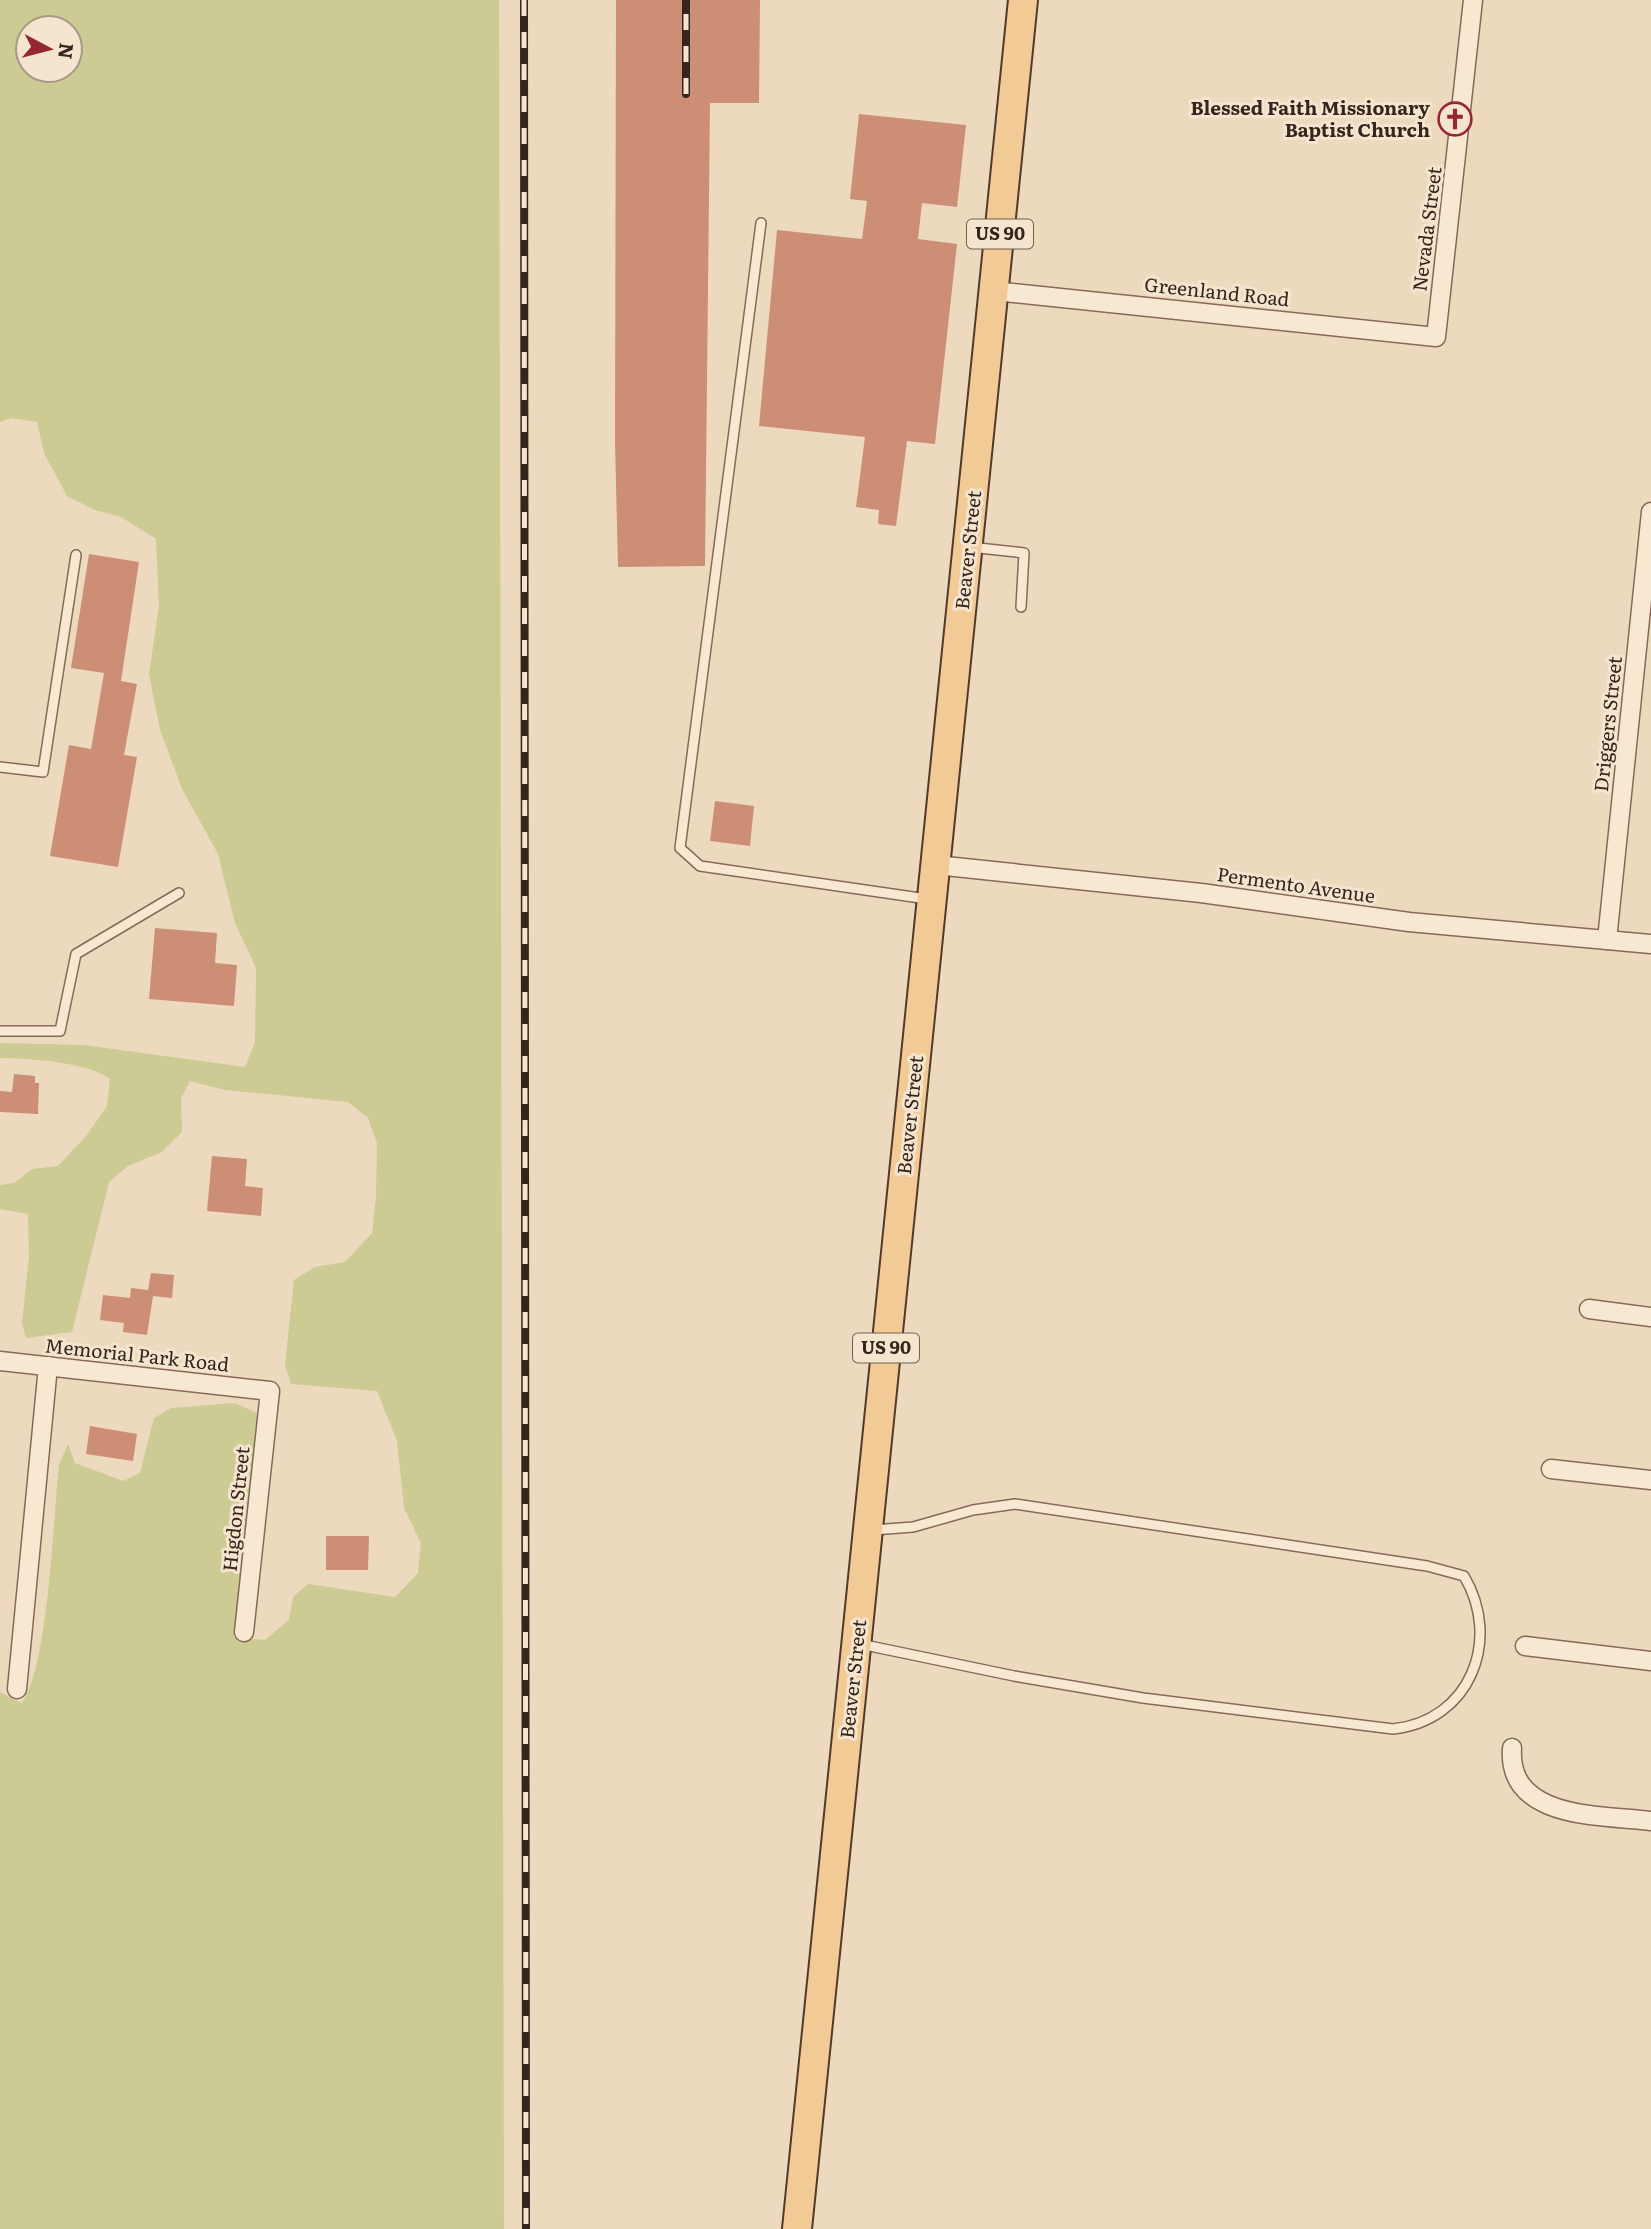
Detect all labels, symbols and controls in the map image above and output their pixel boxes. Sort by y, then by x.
north arrow [14,14,84,84]
text: N [52,42,82,61]
place label: Blessed Faith Missionary Baptist Church [1190,93,1430,143]
church icon: Blessed Faith Missionary Baptist Church [1436,100,1474,138]
street label: Nevada Street [1404,165,1448,293]
road number: US 90 [967,220,1033,248]
street label: Greenland Road [1143,269,1291,313]
street label: Beaver Street [947,489,987,611]
street label: Driggers Street [1586,654,1628,793]
street label: Permento Avenue [1215,859,1377,909]
street label: Beaver Street [889,1054,929,1176]
street label: Memorial Park Road [44,1330,231,1378]
road number: US 90 [853,1334,919,1363]
street label: Higdon Street [215,1445,256,1573]
street label: Beaver Street [832,1618,872,1740]

